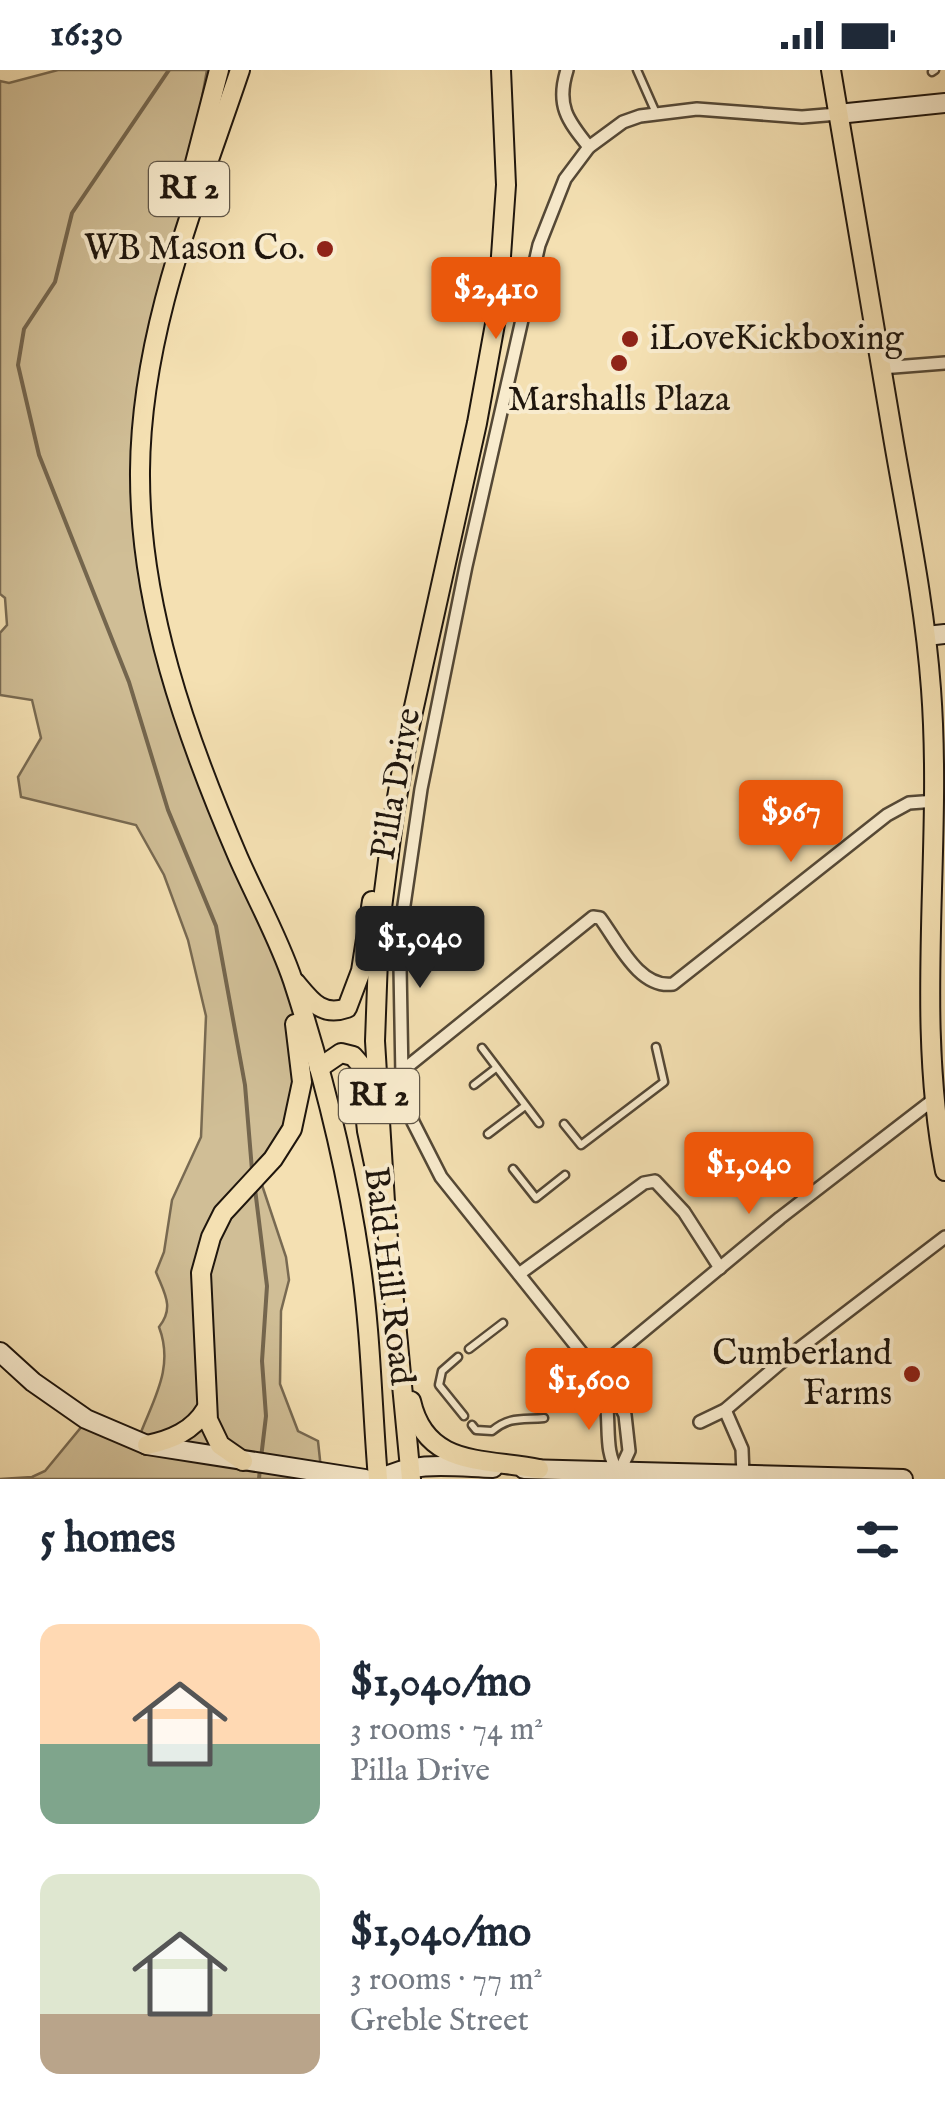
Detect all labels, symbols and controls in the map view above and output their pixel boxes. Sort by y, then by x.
text: 16:30 [50,11,123,59]
road number: RI 2 [149,162,229,216]
place label: WB Mason Co. [84,227,305,272]
marker: WB Mason Co. [314,238,336,260]
pin: $2,410 [415,257,577,342]
text: $2,410 [453,269,539,310]
place label: iLoveKickboxing [650,317,905,362]
marker: iLoveKickboxing [619,328,641,350]
marker: Marshalls Plaza [608,352,630,374]
place label: Marshalls Plaza [508,378,731,423]
street label: Pilla Drive [362,705,432,863]
pin: $967 [732,780,850,865]
text: $967 [761,792,821,833]
pin: $1,040 [339,906,501,991]
text: $1,040 [377,918,463,959]
road number: RI 2 [339,1069,419,1123]
pin: $1,040 [668,1132,830,1217]
text: $1,040 [706,1144,792,1185]
street label: Bald Hill Road [352,1164,424,1388]
place label: Cumberland Farms [712,1332,892,1417]
pin: $1,600 [508,1348,670,1433]
text: $1,600 [547,1360,631,1401]
marker: Cumberland Farms [901,1363,923,1385]
icon: filters [850,1512,905,1567]
text: 5 homes [40,1513,176,1566]
text: $1,040/mo [350,1657,531,1710]
icon: home [120,1664,240,1784]
text: 3 rooms · 74 m² [350,1710,543,1751]
text: Pilla Drive [350,1751,490,1792]
text: $1,040/mo [350,1907,531,1960]
icon: home [120,1914,240,2034]
text: 3 rooms · 77 m² [350,1960,543,2001]
text: Greble Street [350,2001,529,2042]

